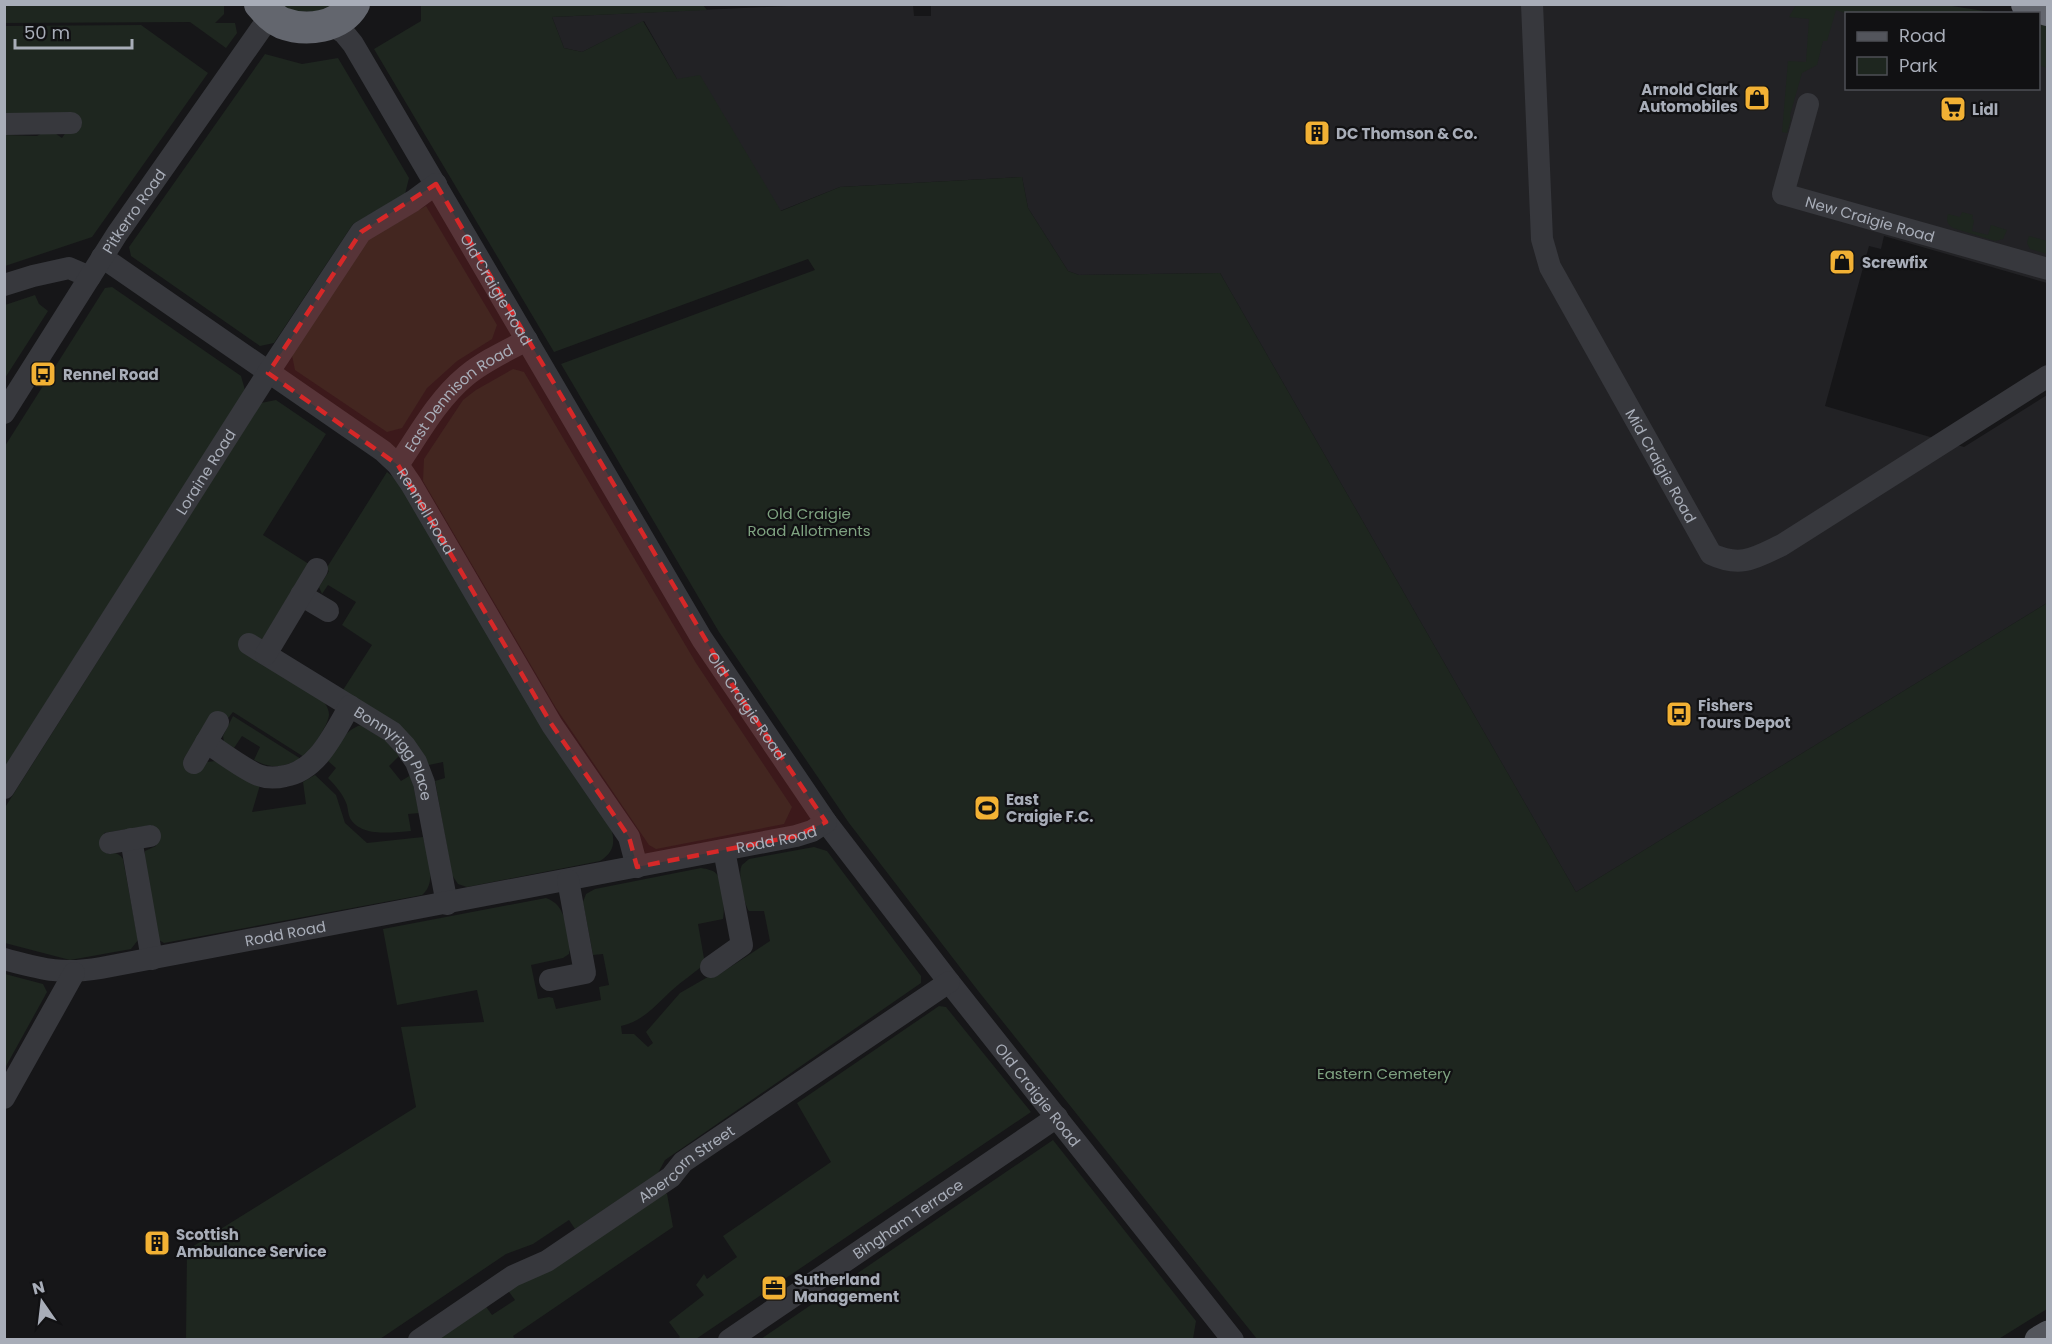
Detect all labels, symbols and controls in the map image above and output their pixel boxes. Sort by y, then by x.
scale bar [15,12,132,50]
legend [1845,12,2040,90]
text: 50 m [24,20,70,45]
text: Road [1899,23,1946,48]
text: Park [1899,53,1938,78]
place label: Arnold Clark Automobiles [1639,79,1739,117]
shop icon: Arnold Clark Automobiles [1742,83,1772,113]
supermarket icon: Lidl [1938,94,1968,124]
place label: Lidl [1972,99,1998,120]
building icon: DC Thomson & Co. [1302,118,1332,148]
place label: DC Thomson & Co. [1336,123,1478,144]
street label: Pitkerro Road [97,164,170,257]
street label: New Craigie Road [1803,190,1937,247]
street label: Old Craigie Road [456,229,538,349]
shop icon: Screwfix [1827,247,1857,277]
place label: Screwfix [1862,252,1928,273]
street label: East Dennison Road [399,339,516,456]
bus stop icon: Rennel Road [28,359,58,389]
place label: Rennel Road [63,364,159,385]
street label: Mid Craigie Road [1621,405,1702,527]
street label: Loraine Road [170,425,240,518]
street label: Rennell Road [392,463,460,558]
park label: Old Craigie Road Allotments [747,503,871,541]
street label: Old Craigie Road [703,647,791,764]
place label: Fishers Tours Depot [1698,695,1790,733]
bus stop icon: Fishers Tours Depot [1664,699,1694,729]
street label: Bonnyrigg Place [350,701,438,802]
place label: East Craigie F.C. [1006,789,1094,827]
sports icon: East Craigie F.C. [972,793,1002,823]
street label: Rodd Road [734,820,819,858]
street label: Rodd Road [243,915,327,951]
street label: Old Craigie Road [991,1038,1086,1151]
park label: Eastern Cemetery [1317,1063,1452,1084]
street label: Abercorn Street [633,1120,738,1207]
street label: Bingham Terrace [848,1174,967,1264]
place label: Scottish Ambulance Service [176,1224,326,1262]
building icon: Scottish Ambulance Service [142,1228,172,1258]
place label: Sutherland Management [794,1269,899,1307]
north arrow [12,1272,72,1332]
office icon: Sutherland Management [759,1273,789,1303]
text: N [30,1275,47,1301]

